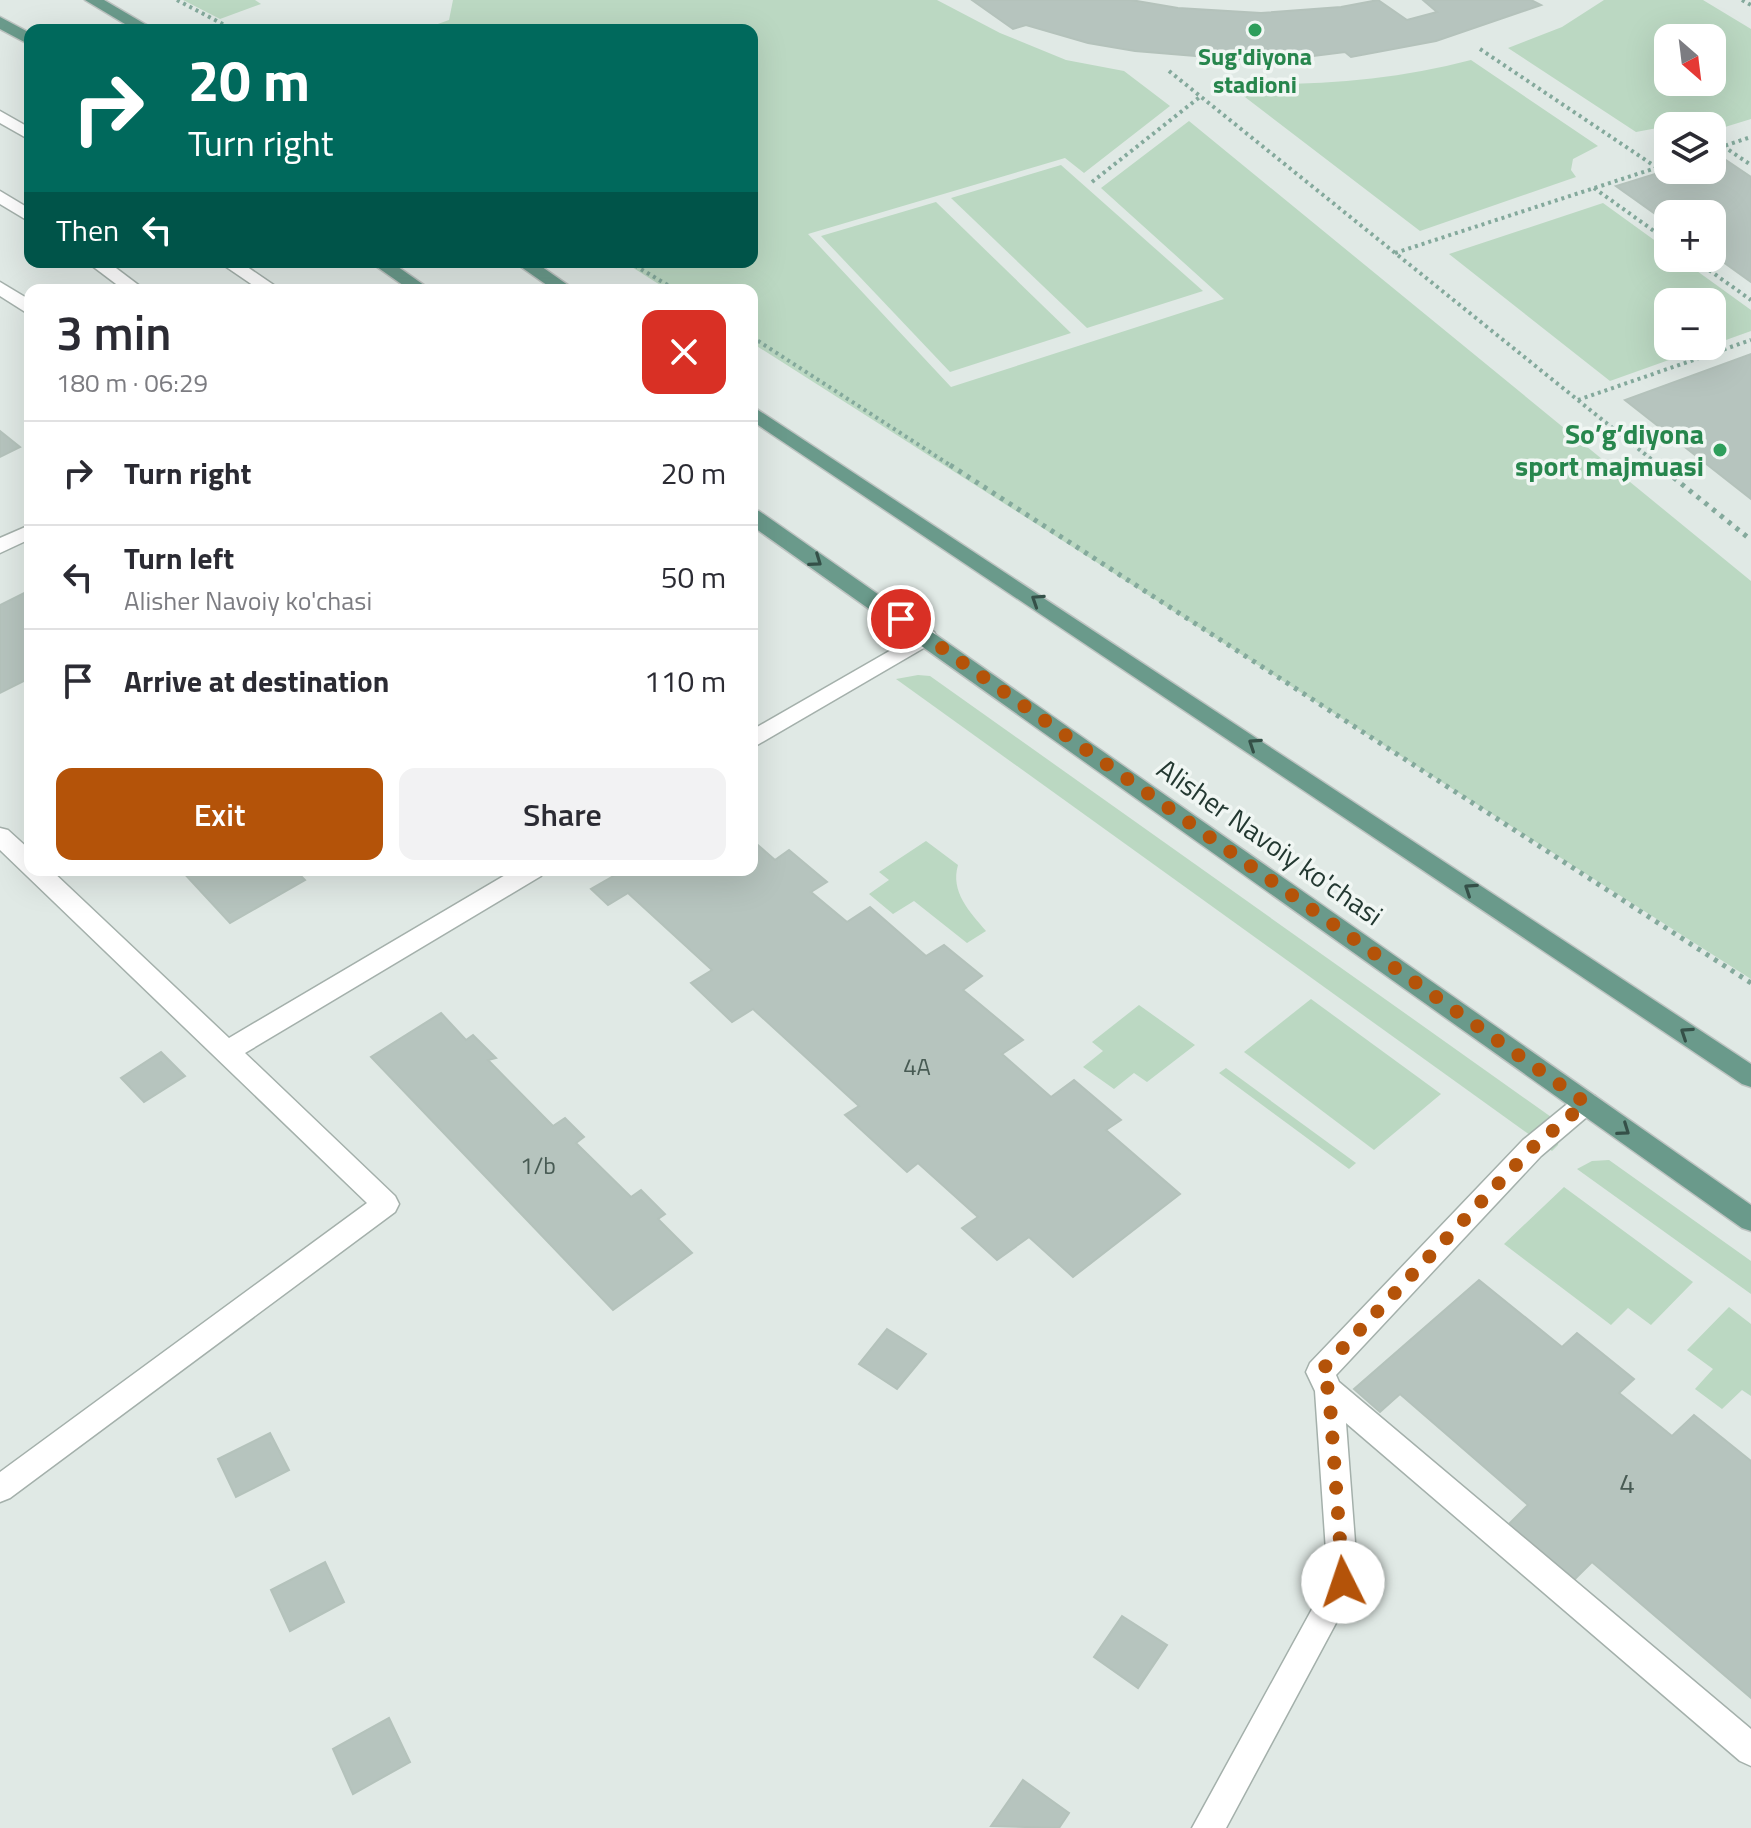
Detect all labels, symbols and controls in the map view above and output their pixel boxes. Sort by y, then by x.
marker: Sug'diyona stadioni [1246,21,1264,39]
north arrow [1654,24,1726,96]
map controls [1654,24,1726,360]
text: 20 m [188,38,310,123]
place label: Sug'diyona stadioni [1198,38,1312,102]
icon: right [56,56,160,160]
button: layers [1654,112,1726,184]
text: Turn right [188,115,333,170]
button: + [1654,200,1726,272]
text: Then [56,207,119,253]
icon: left [135,208,179,252]
button: − [1654,288,1726,360]
text: 3 min [56,296,171,369]
button: close [642,310,726,394]
text: 180 m · 06:29 [56,363,208,402]
place label: So’g’diyona sport majmuasi [1515,412,1704,487]
marker: So’g’diyona sport majmuasi [1711,441,1729,459]
text: Turn right [124,450,252,496]
text: 20 m [661,450,726,496]
icon: right [56,451,100,495]
text: Turn left [124,535,234,581]
one-way arrow [808,551,822,566]
text: 50 m [661,554,726,600]
icon: left [56,555,100,599]
text: Alisher Navoiy ko'chasi [124,581,372,620]
pin [867,585,935,653]
one-way arrow [1032,595,1046,610]
icon: arrive [879,597,923,641]
text: Arrive at destination [124,658,389,704]
text: 110 m [644,658,726,704]
icon: arrive [56,659,100,703]
one-way arrow [1248,739,1263,754]
street label: Alisher Navoiy ko'chasi [1149,747,1392,936]
button: Exit [56,768,383,860]
button: Share [399,768,726,860]
one-way arrow [1464,883,1479,898]
one-way arrow [1681,1028,1695,1043]
house number: 4A [903,1048,931,1084]
one-way arrow [1615,1120,1630,1134]
house number: 1/b [520,1147,556,1183]
house number: 4 [1619,1461,1635,1504]
position arrow [1301,1540,1385,1624]

